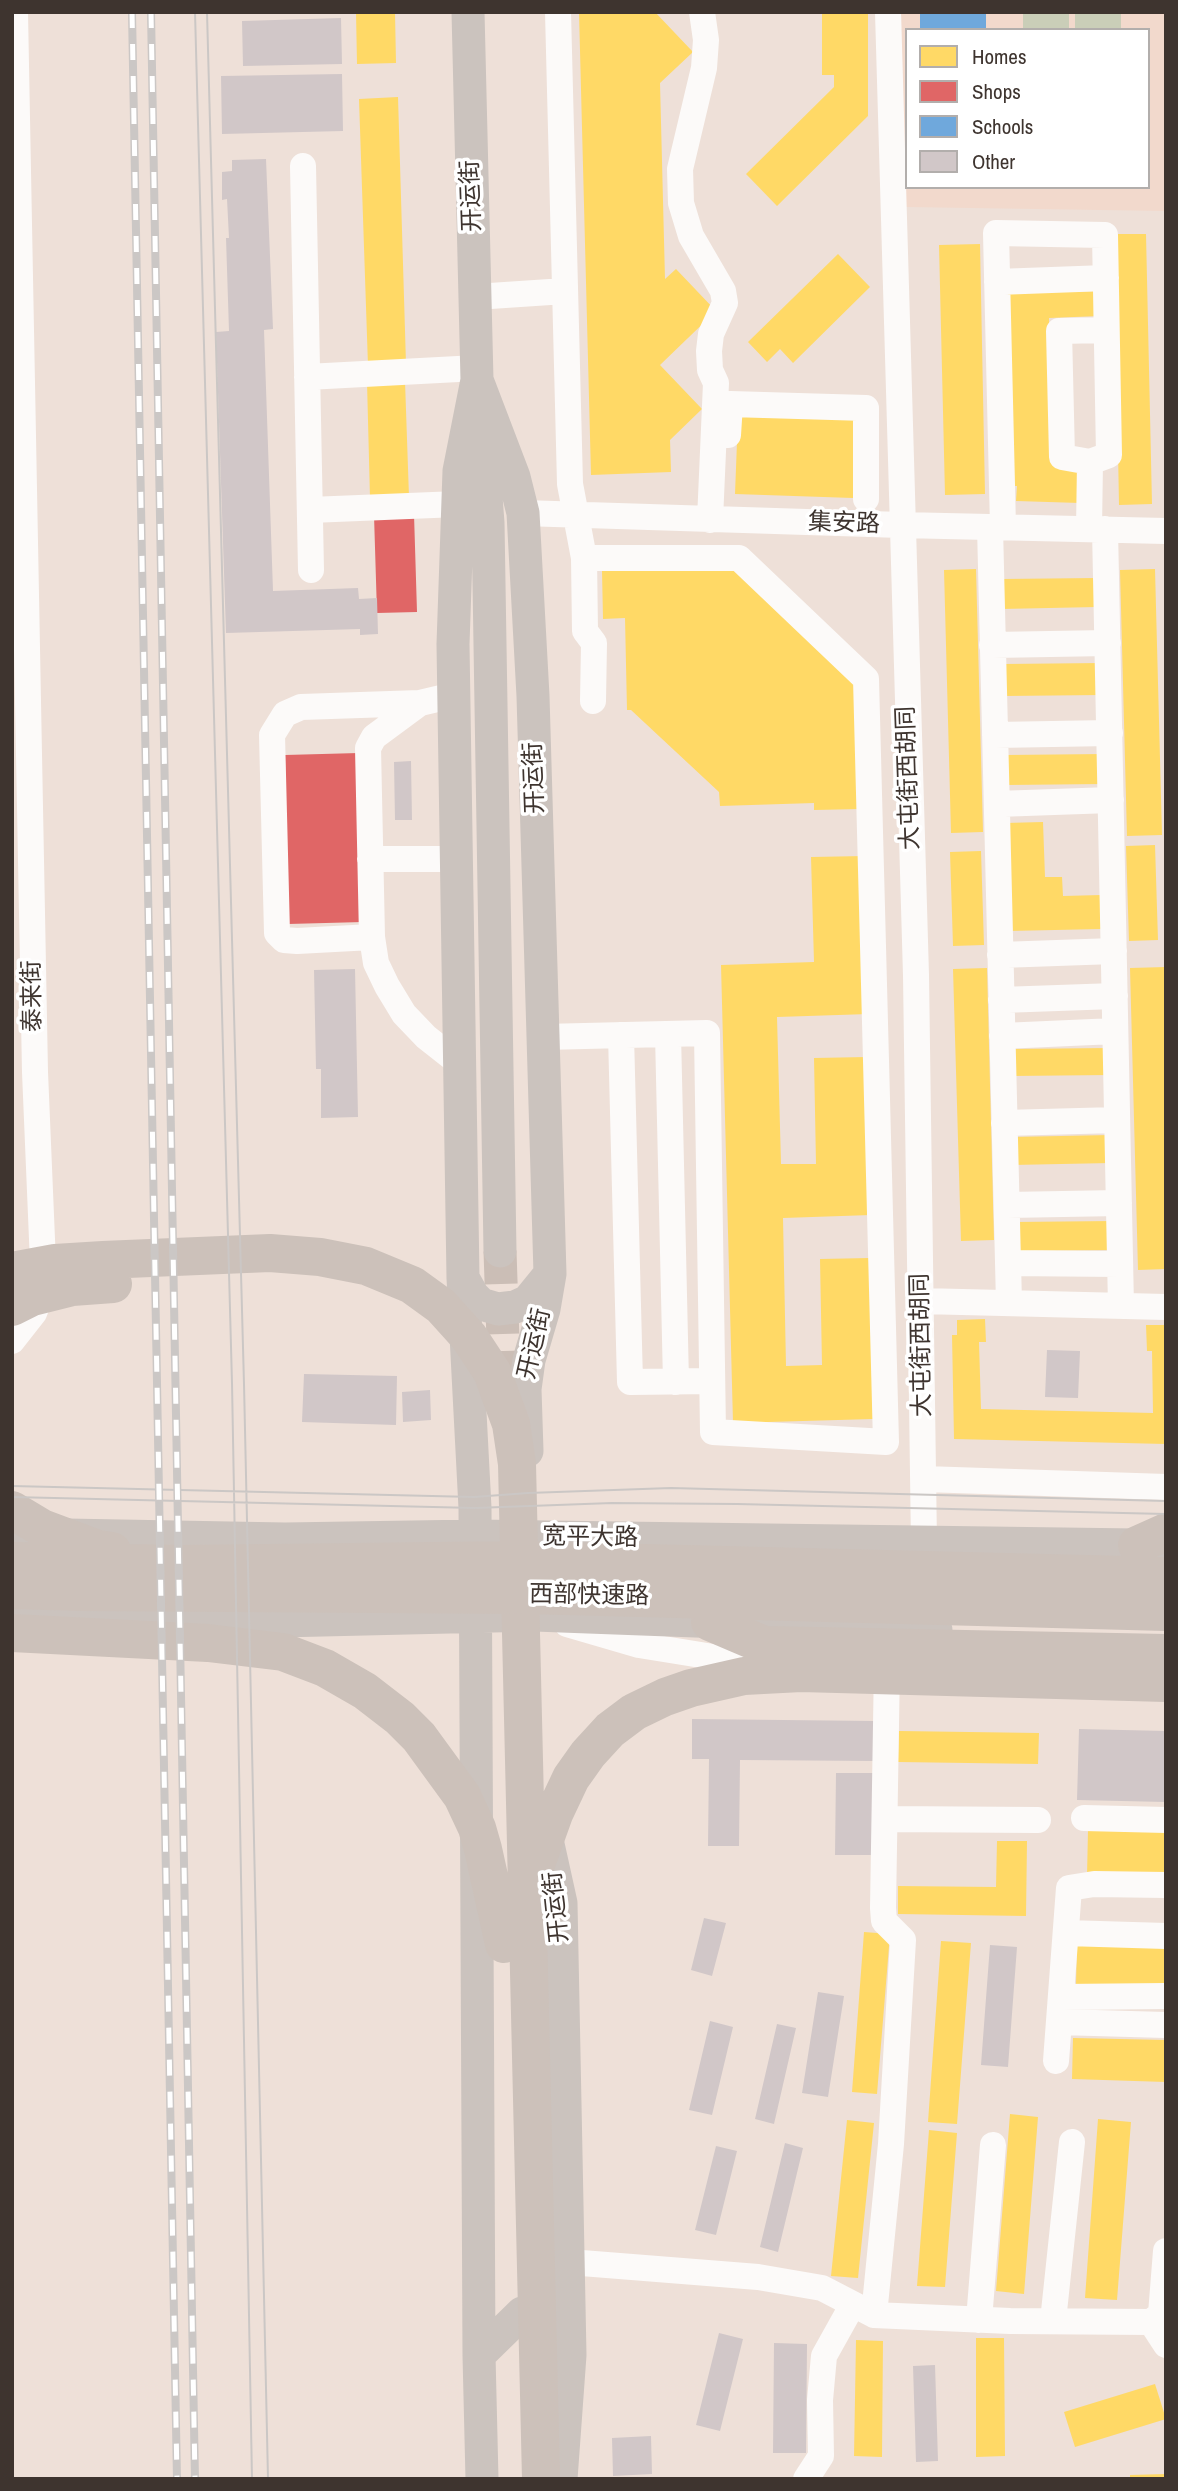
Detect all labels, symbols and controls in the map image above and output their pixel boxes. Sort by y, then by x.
legend [905,28,1150,189]
text: Homes [972,42,1027,71]
text: Shops [972,77,1021,106]
text: Schools [972,112,1033,141]
text: Other [972,147,1015,176]
street label: 开运街 [456,160,488,232]
street label: 集安路 [808,508,880,540]
street label: 大屯街西胡同 [892,706,926,850]
street label: 开运街 [519,742,551,814]
street label: 泰来街 [18,960,48,1032]
street label: 大屯街西胡同 [906,1273,938,1417]
street label: 开运街 [513,1306,557,1382]
street label: 宽平大路 [542,1523,638,1553]
street label: 西部快速路 [529,1581,649,1611]
street label: 开运街 [539,1870,575,1944]

